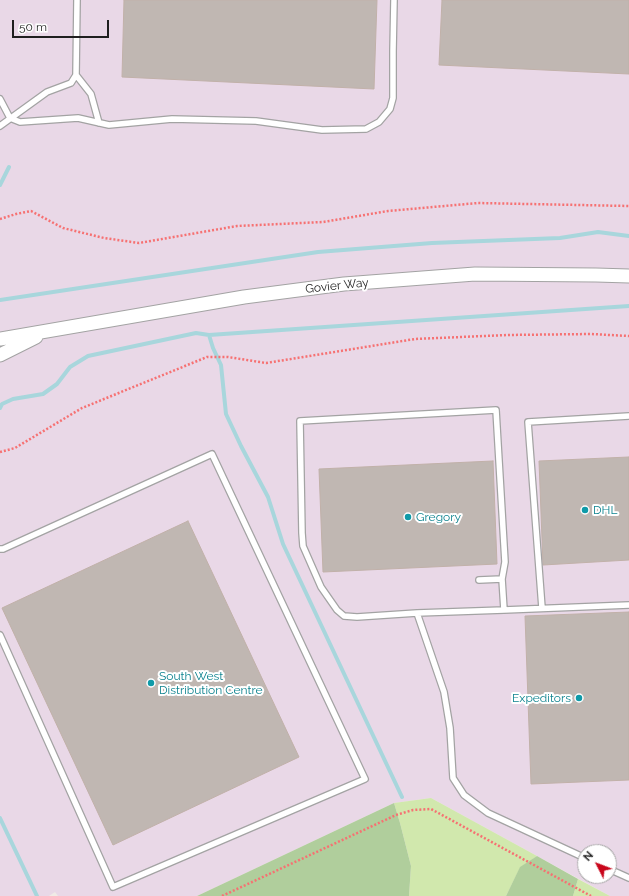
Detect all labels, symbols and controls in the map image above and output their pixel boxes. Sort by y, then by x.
scale bar [14,12,111,38]
text: 50 m [19,20,47,34]
street label: Govier Way [305,276,369,296]
place label: DHL [593,503,617,517]
marker: DHL [580,505,590,515]
place label: Gregory [416,510,461,524]
marker: Gregory [403,512,413,522]
place label: South West Distribution Centre [159,669,262,697]
marker: South West Distribution Centre [146,678,156,688]
place label: Expeditors [512,691,571,705]
marker: Expeditors [574,693,584,703]
north arrow [577,844,617,884]
text: N [581,849,596,864]

